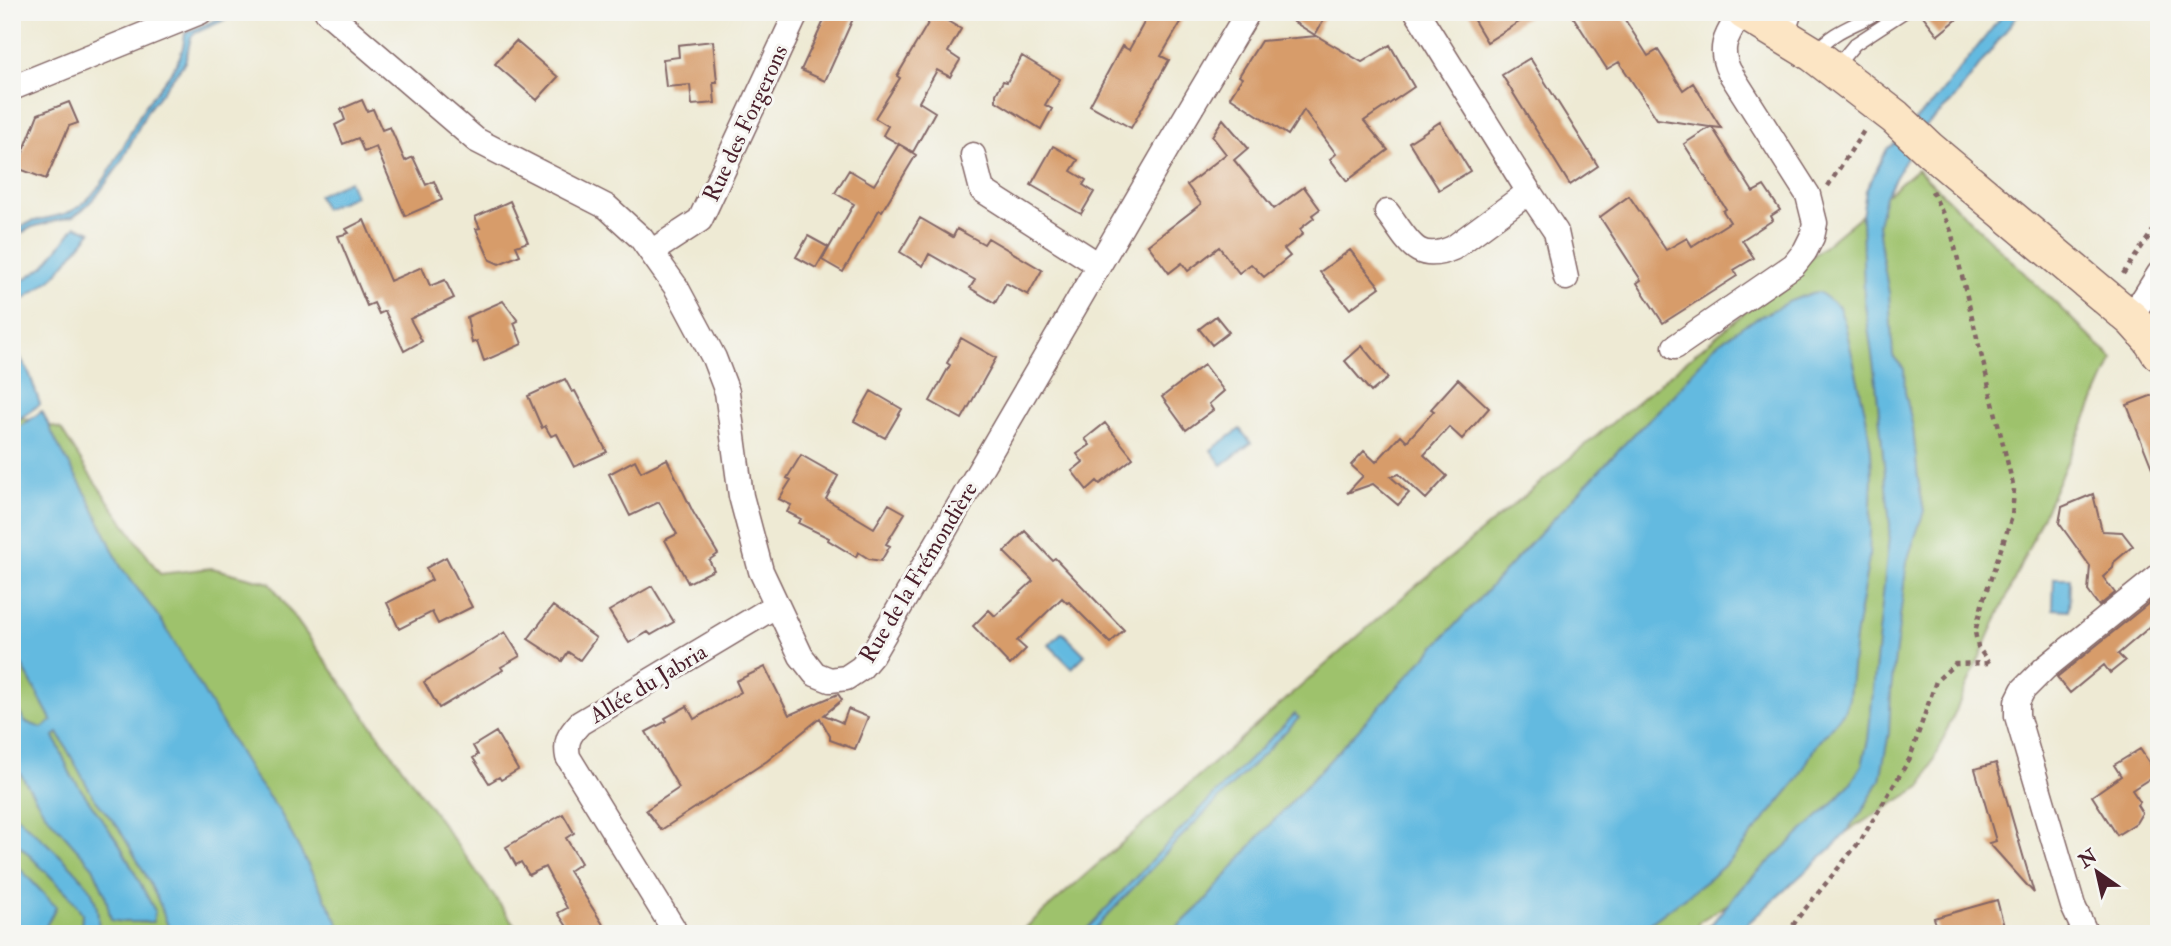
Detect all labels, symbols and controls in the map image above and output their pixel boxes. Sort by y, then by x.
street label: Rue des Forgerons [696,40,795,206]
street label: Rue de la Frémondière [853,476,984,668]
street label: Allée du Jabria [583,637,713,730]
north arrow [2062,838,2132,908]
text: N [2073,843,2103,874]

